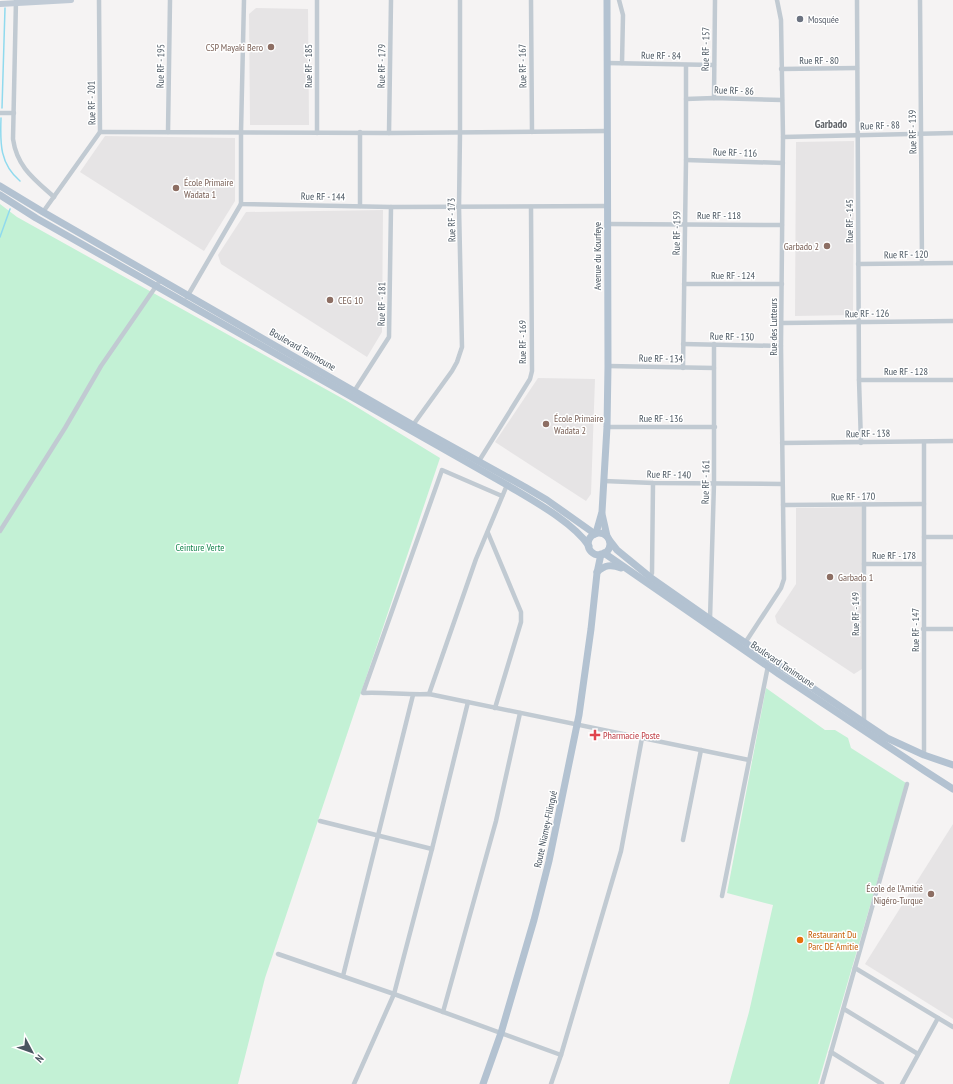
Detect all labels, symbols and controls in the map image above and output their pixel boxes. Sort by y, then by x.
place label: Mosquée [808,13,839,26]
marker: Mosquée [795,14,805,24]
street label: Rue RF - 157 [699,27,712,71]
place label: CSP Mayaki Bero [206,41,263,54]
marker: CSP Mayaki Bero [266,42,276,52]
street label: Rue RF - 195 [154,44,167,88]
street label: Rue RF - 185 [302,44,315,88]
street label: Rue RF - 179 [375,44,388,88]
street label: Rue RF - 167 [516,44,529,88]
street label: Rue RF - 84 [641,49,681,62]
street label: Rue RF - 80 [799,54,839,67]
street label: Rue RF - 201 [85,81,98,125]
street label: Rue RF - 86 [714,83,755,98]
street label: Rue RF - 139 [906,110,919,154]
district label: Garbado [815,117,847,131]
street label: Rue RF - 88 [860,118,900,133]
street label: Rue RF - 116 [713,145,758,160]
place label: École Primaire Wadata 1 [184,176,233,201]
marker: École Primaire Wadata 1 [171,183,181,193]
street label: Rue RF - 144 [301,190,346,203]
street label: Rue RF - 173 [445,198,458,242]
street label: Rue RF - 145 [843,199,856,243]
street label: Rue RF - 118 [697,209,741,222]
street label: Rue RF - 159 [670,211,683,255]
street label: Avenue du Kourfeye [591,222,604,290]
place label: Garbado 2 [784,240,819,253]
marker: Garbado 2 [822,241,832,251]
street label: Rue RF - 120 [884,248,929,261]
street label: Rue RF - 124 [711,269,756,282]
street label: Rue RF - 181 [375,282,388,326]
place label: CEG 10 [338,294,363,307]
marker: CEG 10 [325,295,335,305]
street label: Rue des Lutteurs [767,298,780,356]
street label: Rue RF - 126 [845,307,890,320]
street label: Rue RF - 169 [516,320,529,364]
street label: Boulevard Tanimoune [267,325,338,374]
street label: Rue RF - 130 [710,330,755,343]
street label: Rue RF - 134 [639,352,684,365]
street label: Rue RF - 128 [884,365,928,378]
place label: École Primaire Wadata 2 [554,412,603,437]
street label: Rue RF - 136 [639,412,684,425]
marker: École Primaire Wadata 2 [541,419,551,429]
street label: Rue RF - 138 [846,427,890,440]
street label: Rue RF - 161 [699,460,712,504]
street label: Rue RF - 140 [647,468,692,481]
street label: Rue RF - 170 [831,490,876,503]
park label: Ceinture Verte [176,541,224,554]
street label: Rue RF - 178 [872,549,916,562]
place label: Garbado 1 [838,571,873,584]
marker: Garbado 1 [825,572,835,582]
street label: Rue RF - 149 [849,592,862,636]
street label: Rue RF - 147 [909,608,922,652]
street label: Boulevard Tanimoune [748,638,817,691]
place label: Pharmacie Poste [603,729,660,742]
marker: Pharmacie Poste [590,730,600,740]
street label: Route Niamey-Filingué [531,789,560,869]
place label: École de l'Amitié Nigéro-Turque [866,882,923,907]
marker: École de l'Amitié Nigéro-Turque [926,889,936,899]
place label: Restaurant Du Parc DE Amitie [808,928,858,953]
marker: Restaurant Du Parc DE Amitie [795,935,805,945]
north arrow [12,1032,52,1072]
text: N [32,1052,47,1065]

